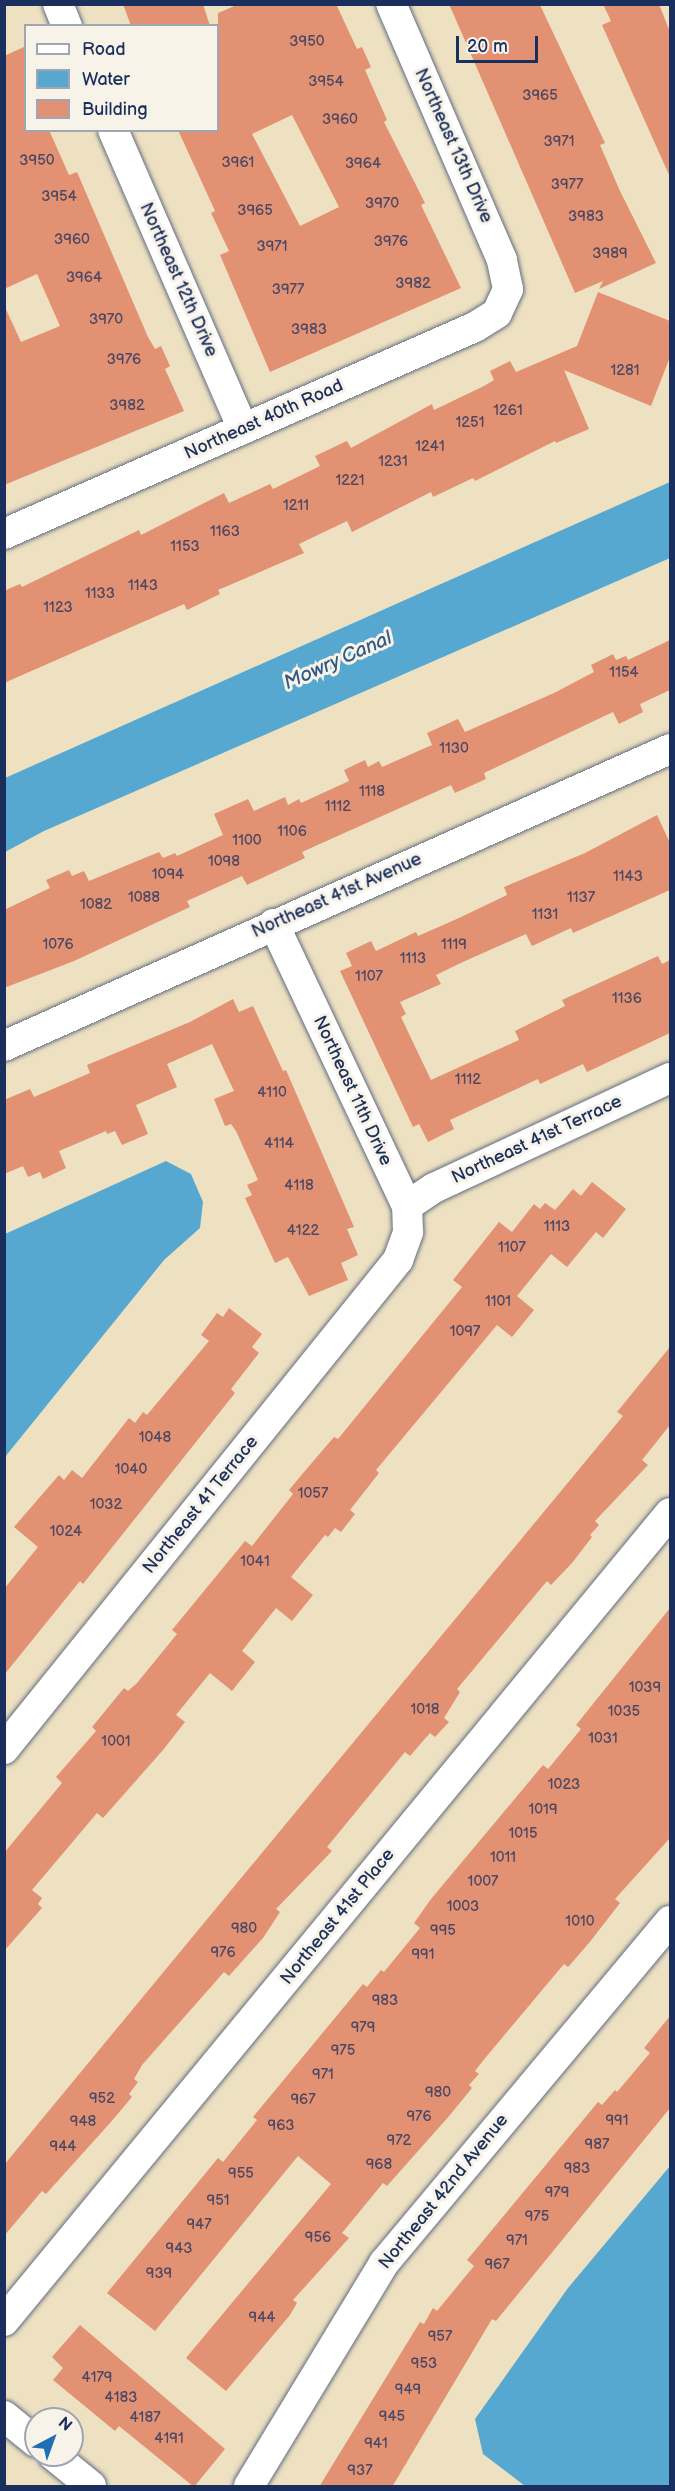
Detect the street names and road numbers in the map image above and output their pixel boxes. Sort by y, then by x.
street label: Northeast 13th Drive [409,65,497,227]
street label: Northeast 12th Drive [134,200,222,360]
street label: Northeast 40th Road [181,375,347,465]
street label: Northeast 41st Avenue [249,849,425,943]
street label: Northeast 11th Drive [308,1013,396,1169]
street label: Northeast 41st Terrace [448,1091,626,1189]
street label: Northeast 41 Terrace [139,1432,263,1578]
street label: Northeast 41st Place [276,1845,400,1989]
street label: Northeast 42nd Avenue [375,2110,513,2274]

